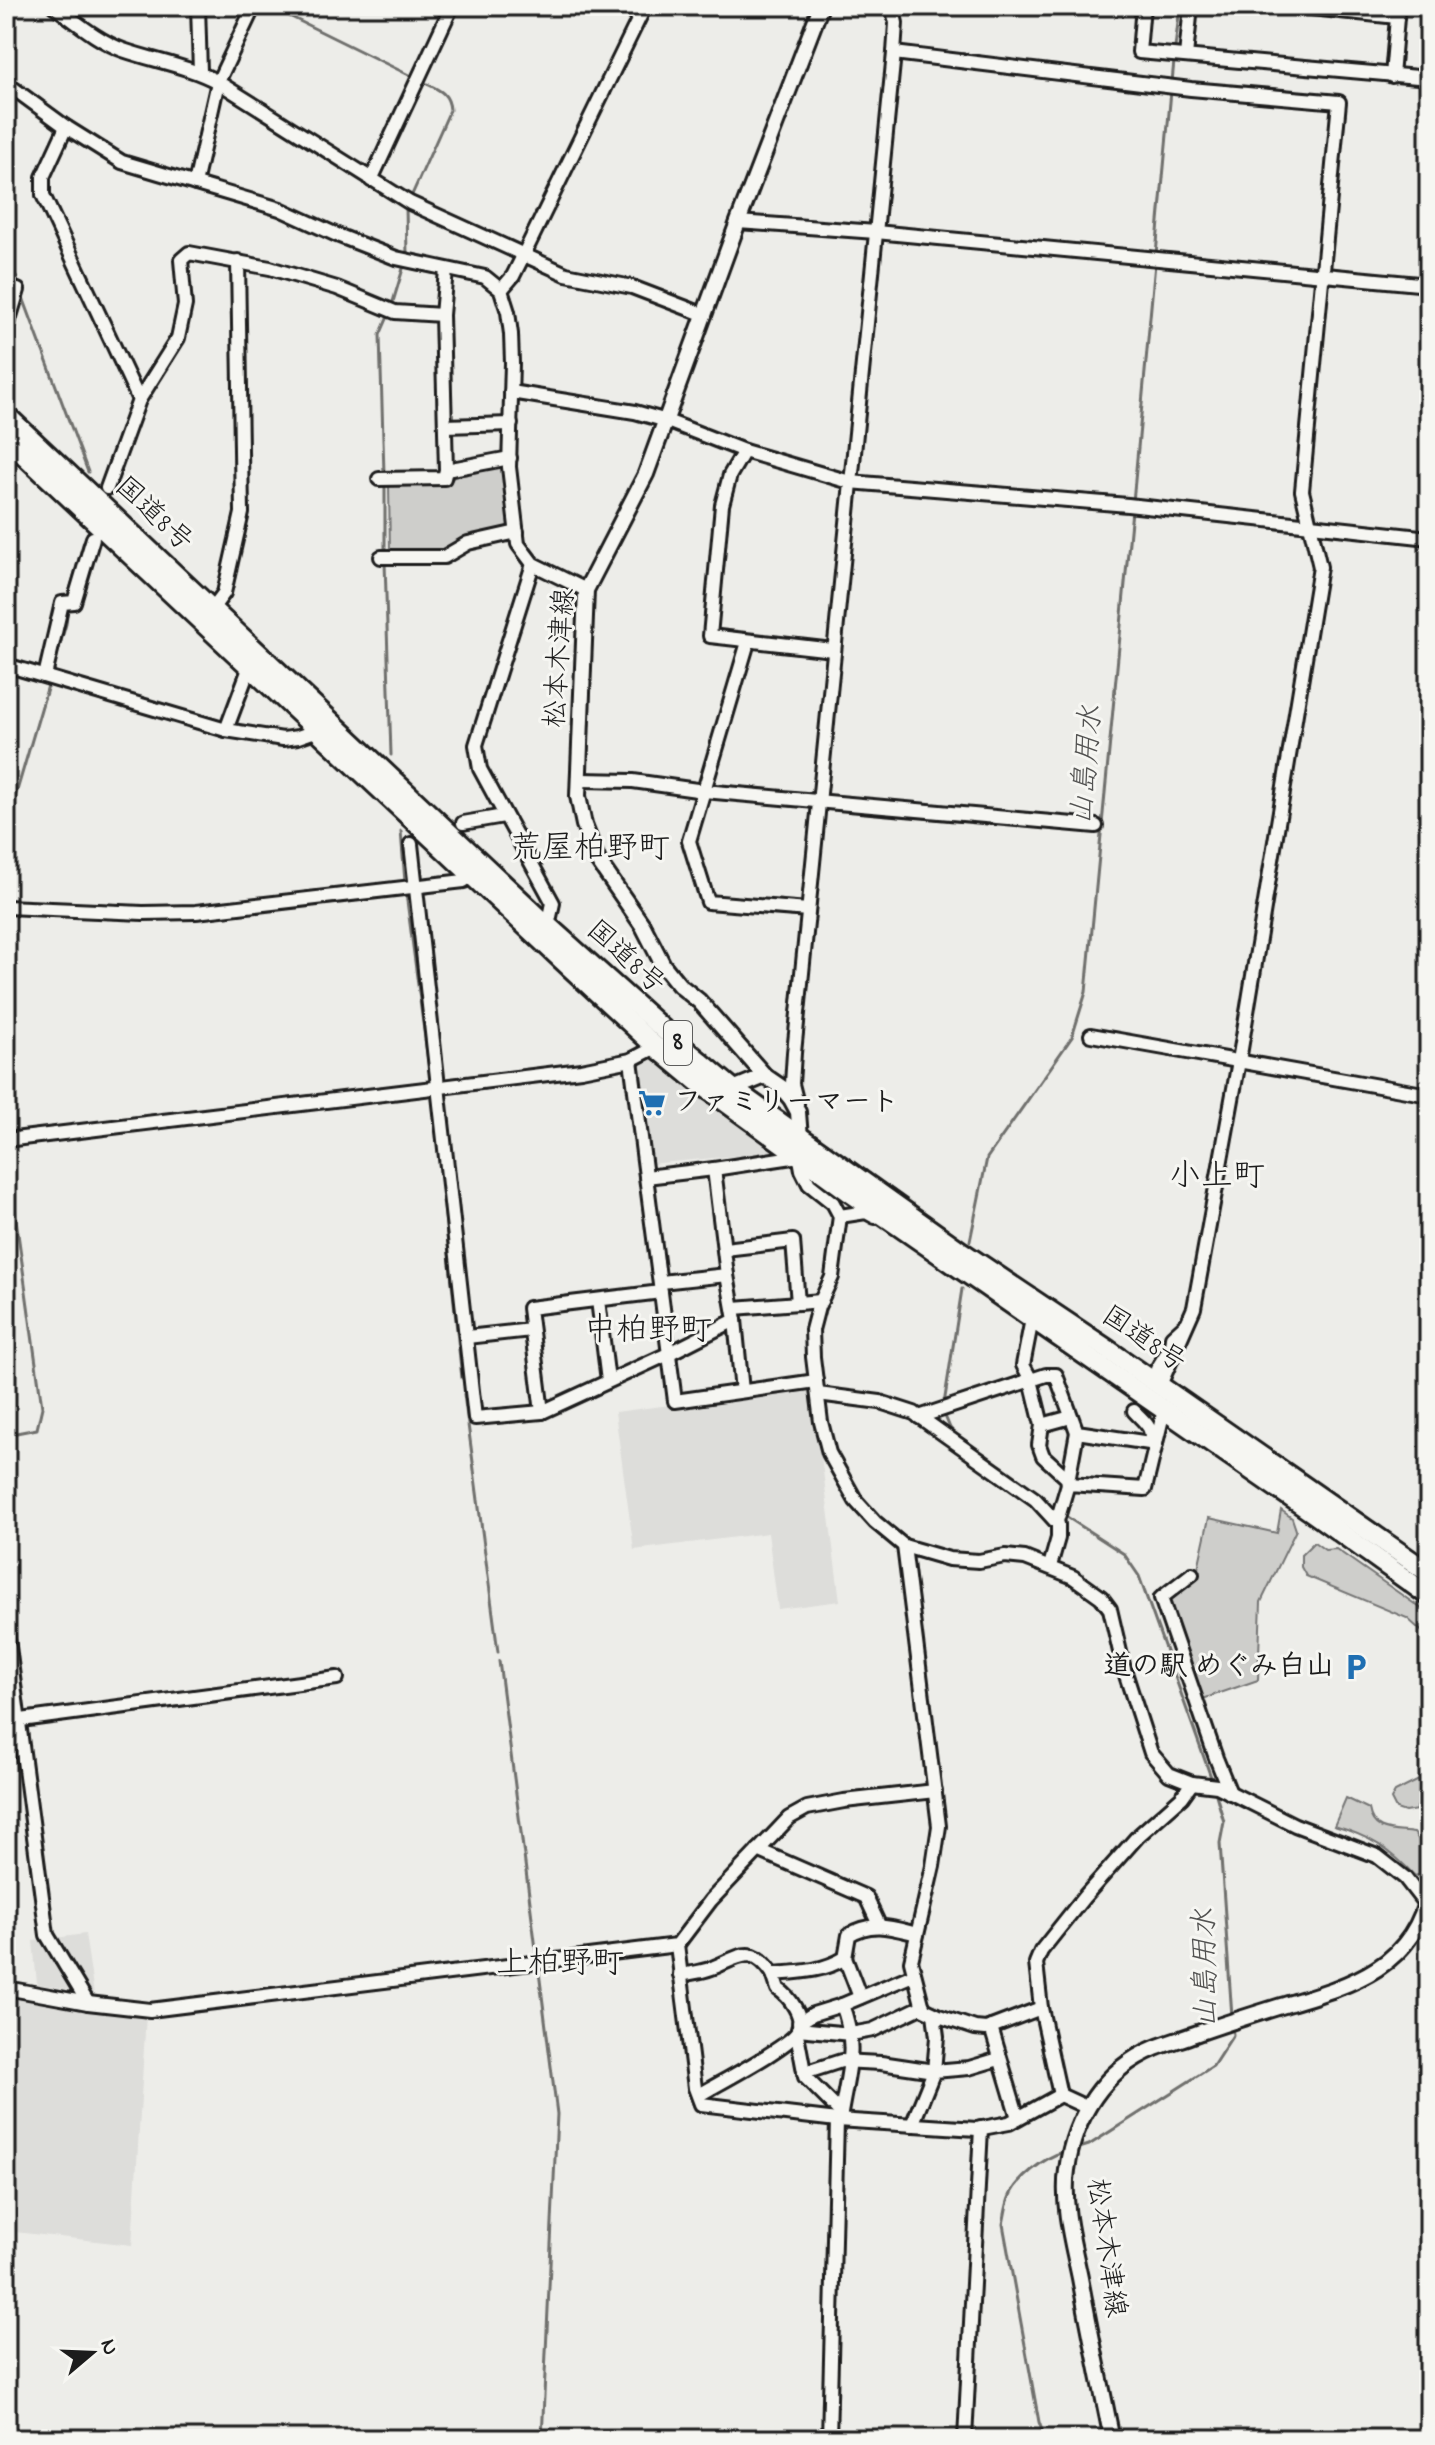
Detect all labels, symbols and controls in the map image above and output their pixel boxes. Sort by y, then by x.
street label: 国道8号 [104,468,202,562]
street label: 松本木津線 [536,587,586,729]
water label: 山島用水 [1061,703,1115,827]
district label: 荒屋柏野町 [510,826,670,873]
street label: 国道8号 [576,911,674,1005]
road number: 8 [664,1021,692,1065]
place label: ファミリーマート [674,1083,899,1124]
supermarket icon: ファミリーマート [637,1088,667,1118]
district label: 小上町 [1169,1154,1265,1201]
street label: 国道8号 [1092,1297,1194,1383]
district label: 中柏野町 [584,1308,712,1355]
place label: 道の駅 めぐみ白山 [1104,1647,1334,1688]
parking icon: 道の駅 めぐみ白山 [1341,1652,1371,1682]
water label: 山島用水 [1184,1908,1230,2028]
district label: 上柏野町 [496,1941,624,1988]
street label: 松本木津線 [1075,2176,1135,2320]
north arrow [52,2313,132,2393]
text: N [91,2335,126,2360]

